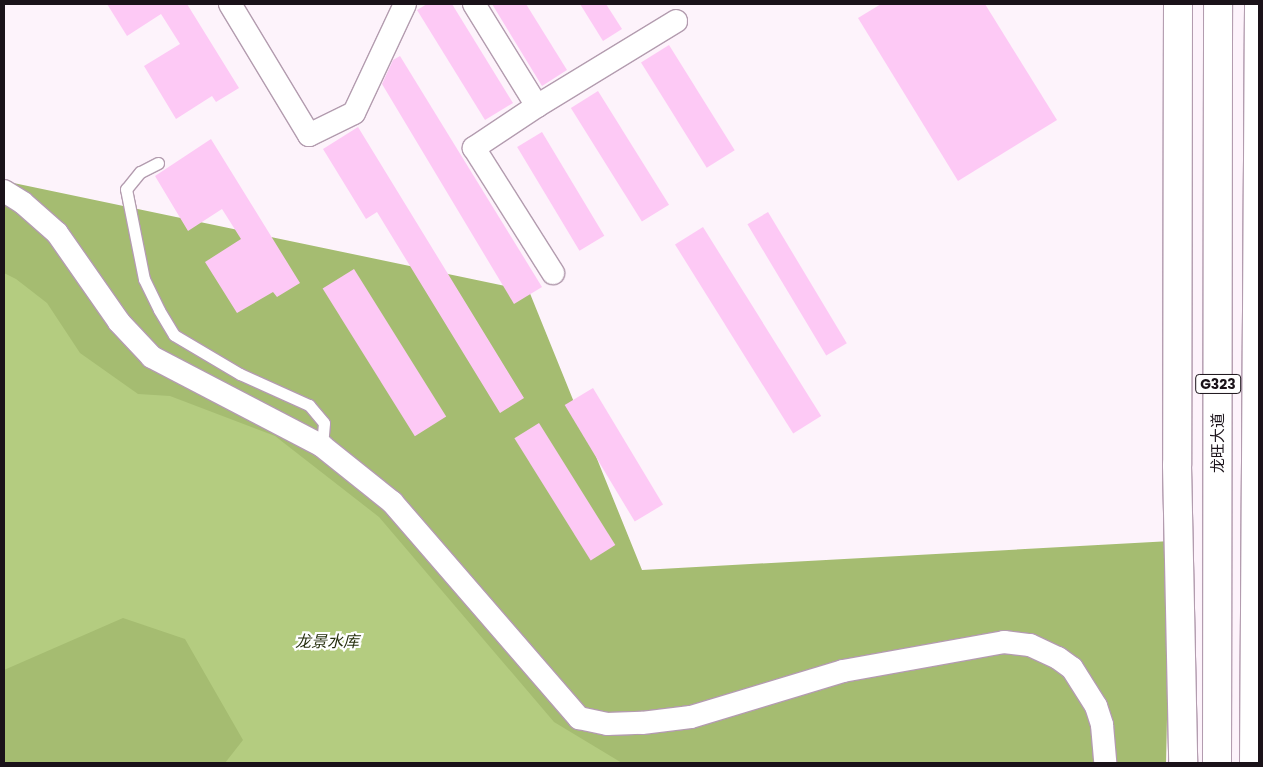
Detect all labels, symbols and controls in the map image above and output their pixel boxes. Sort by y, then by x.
road number: G323 [1194,372,1242,396]
street label: 龙旺大道 [1209,413,1227,473]
water label: 龙景水库 [295,632,359,652]

